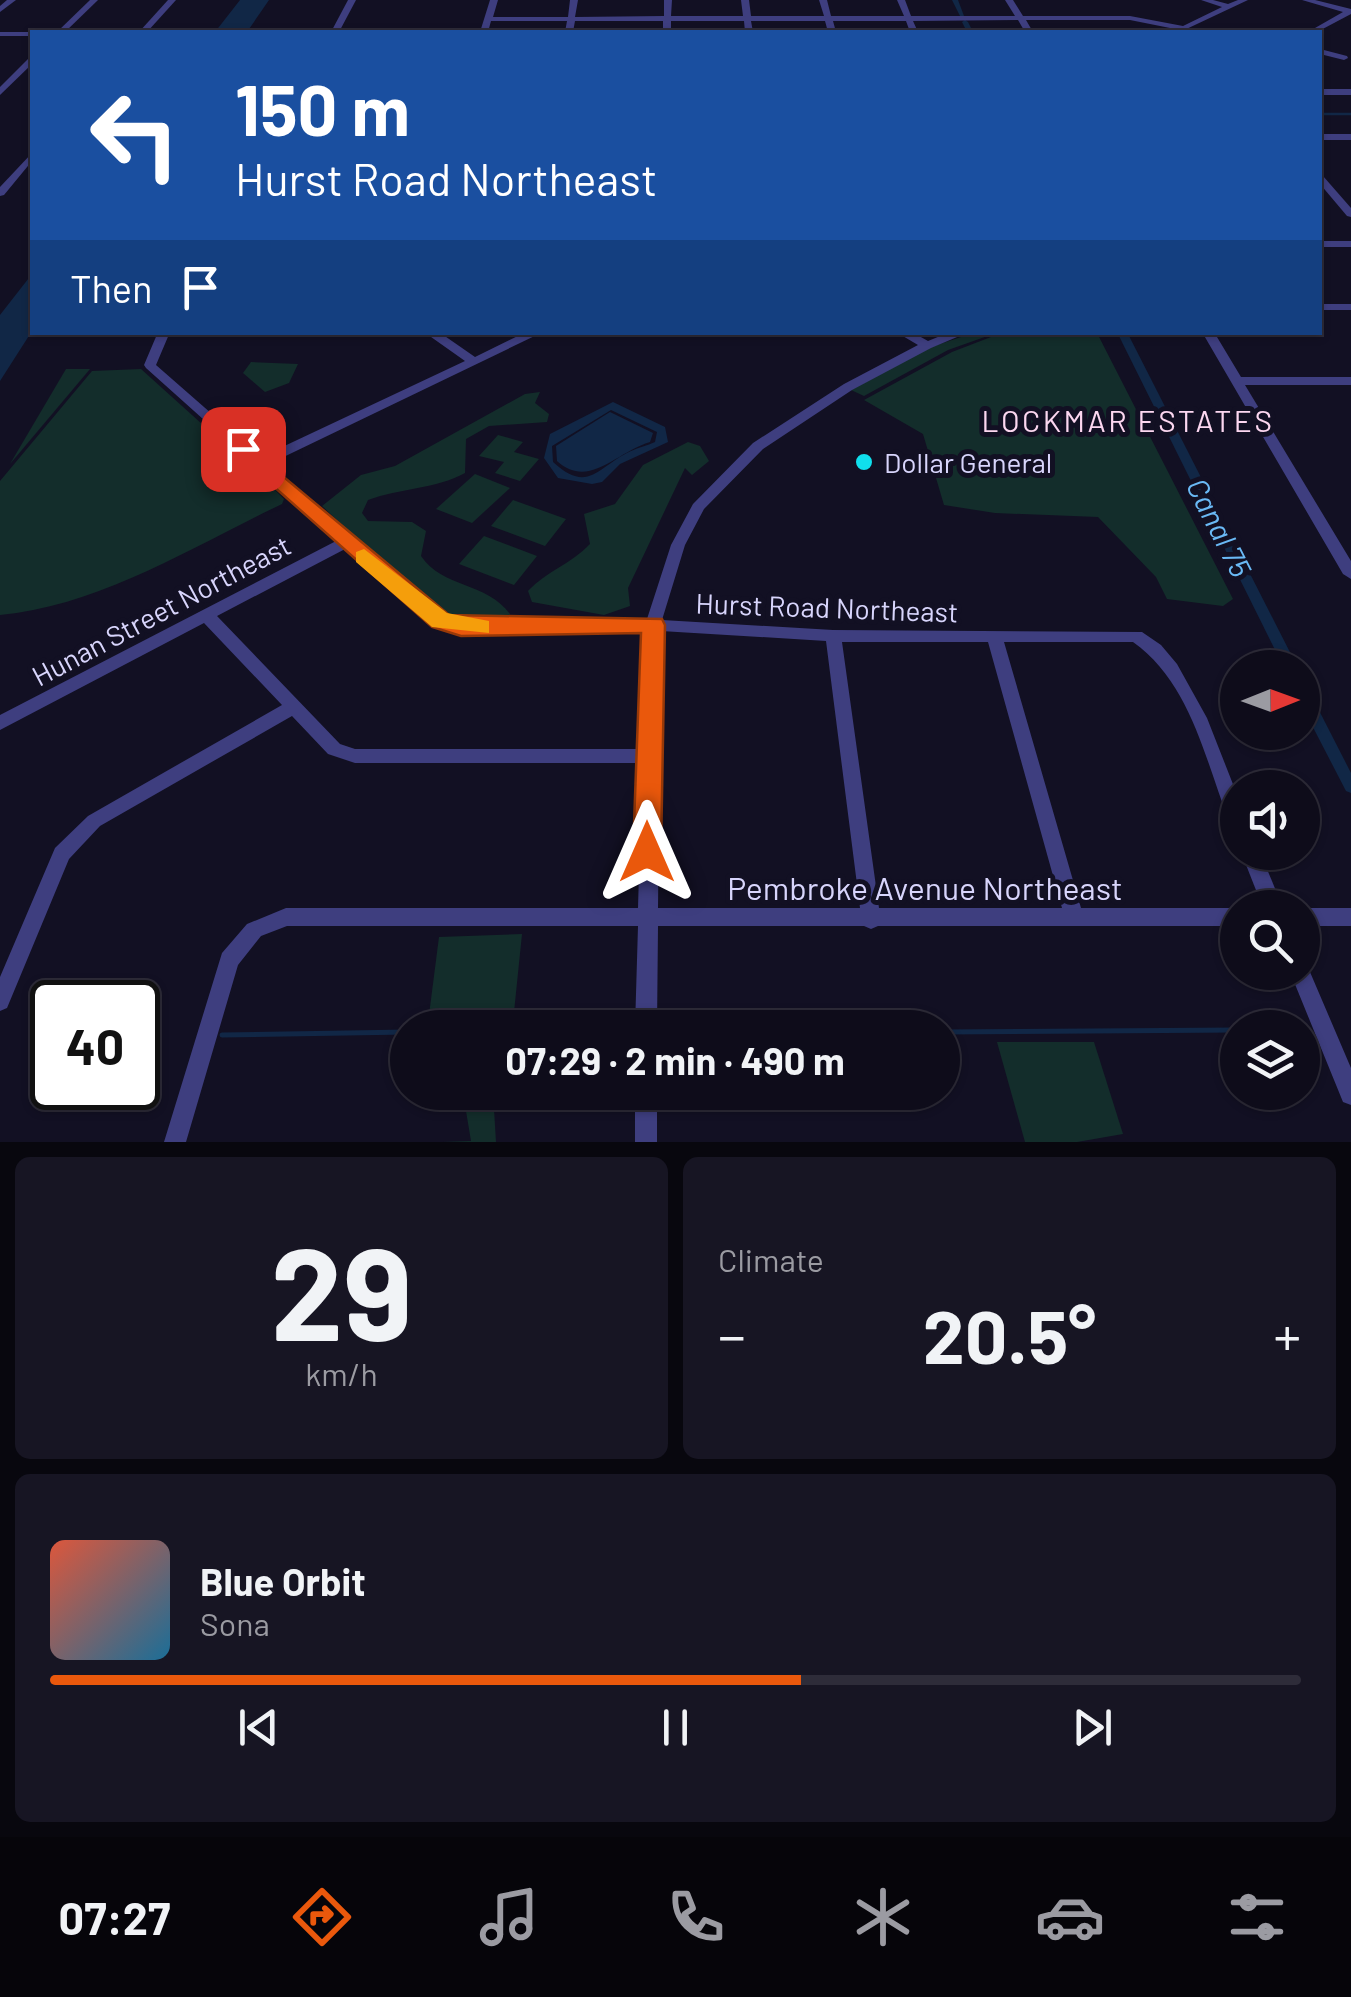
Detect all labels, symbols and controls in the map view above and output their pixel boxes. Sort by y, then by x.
text: 150 m [235,66,410,150]
icon: left [70,70,200,200]
text: Hurst Road Northeast [235,151,657,205]
icon: arrive [173,260,228,315]
text: Then [70,265,153,311]
district label: LOCKMAR ESTATES [981,402,1275,438]
pin [201,407,286,492]
icon: arrive [216,422,271,477]
place label: Dollar General [884,445,1052,479]
marker: Dollar General [853,451,875,473]
water label: Canal 75 [1180,472,1260,582]
street label: Hunan Street Northeast [26,527,296,693]
street label: Hurst Road Northeast [695,585,959,629]
north arrow [1220,650,1320,750]
map controls [1220,650,1320,1110]
button: sound [1220,770,1320,870]
position arrow [595,800,699,904]
street label: Pembroke Avenue Northeast [727,868,1123,906]
button: search [1220,890,1320,990]
speed limit sign: 40 [30,980,160,1110]
button: layers [1220,1010,1320,1110]
text: 07:29 · 2 min · 490 m [505,1037,845,1083]
text: 29 [271,1211,412,1367]
text: Climate [718,1240,824,1278]
text: 20.5° [923,1289,1096,1379]
text: − [718,1301,746,1367]
text: + [1273,1301,1301,1367]
text: km/h [305,1354,378,1392]
text: Blue Orbit [200,1558,366,1604]
text: Sona [200,1604,270,1642]
icon: previous [231,1700,286,1755]
icon: pause [648,1700,703,1755]
icon: next [1065,1700,1120,1755]
icon: directions [287,1882,357,1952]
icon: music [474,1882,544,1952]
icon: phone [661,1882,731,1952]
icon: climate [848,1882,918,1952]
icon: car [1035,1882,1105,1952]
icon: filters [1222,1882,1292,1952]
text: 07:27 [59,1890,170,1944]

